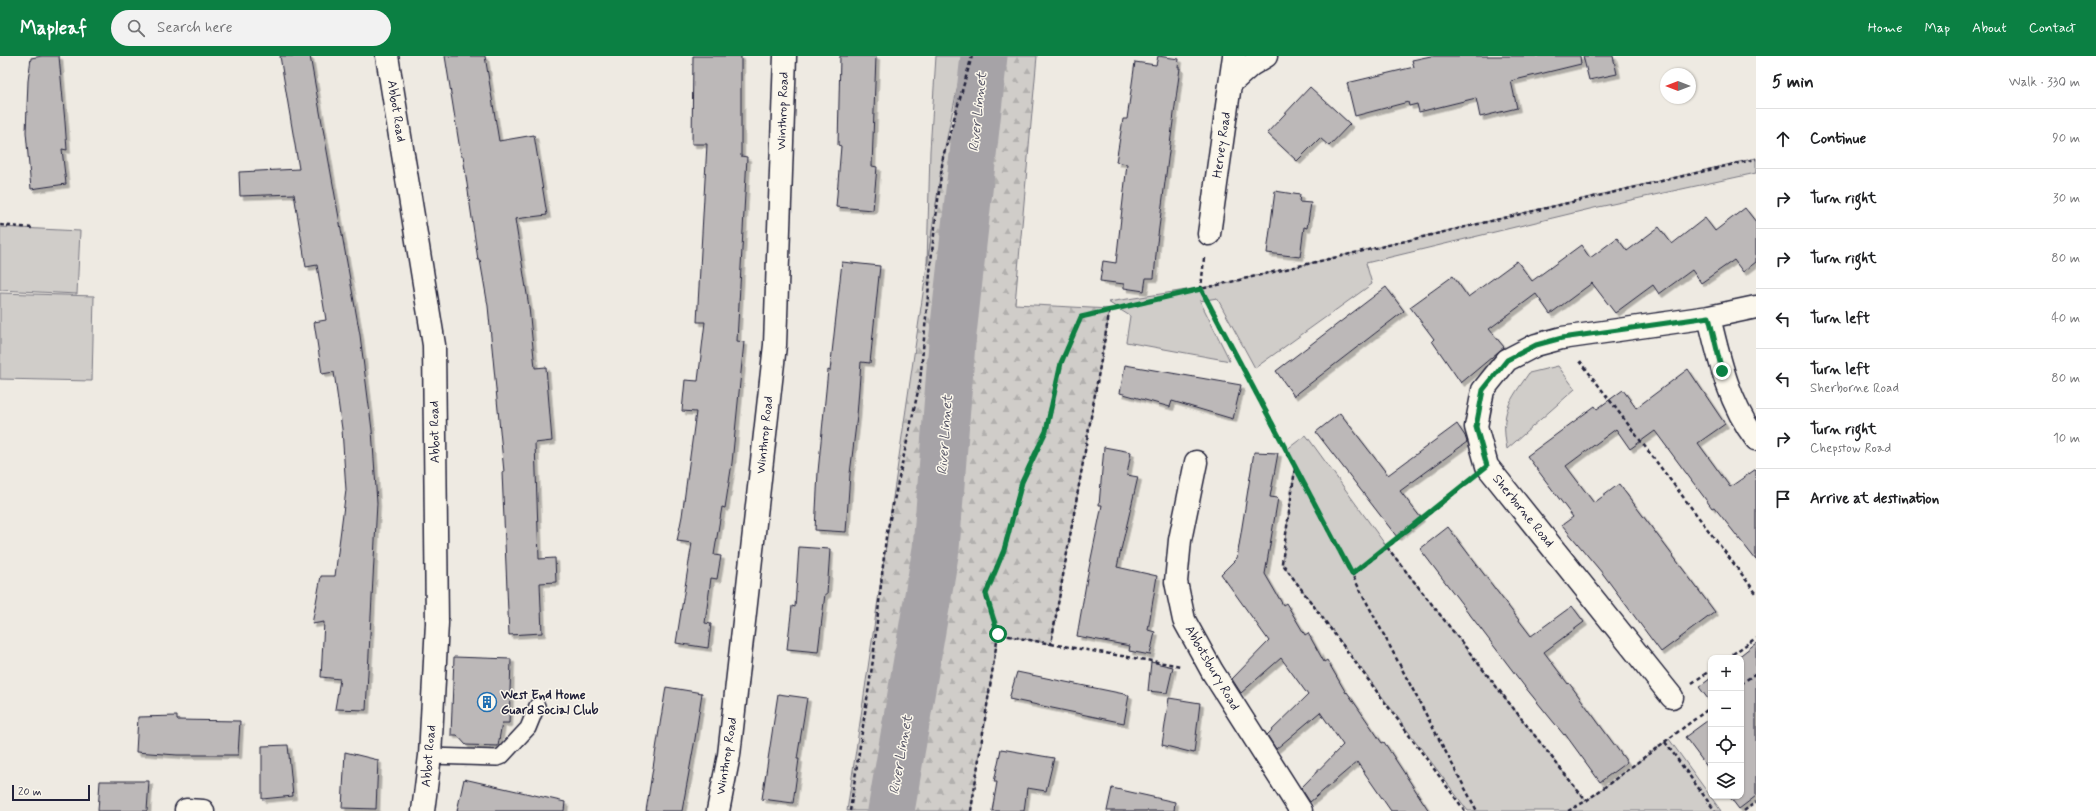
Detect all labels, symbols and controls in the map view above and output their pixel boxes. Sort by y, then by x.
search box [111,10,391,46]
text: Mapleaf [20,16,87,41]
icon: search [125,17,147,39]
text: Search here [157,18,233,38]
text: Home [1868,19,1902,37]
text: Map [1924,19,1950,37]
text: About [1972,19,2007,37]
text: Contact [2029,19,2076,37]
north arrow [1660,68,1696,104]
water label: River Linnet [965,71,991,153]
text: 5 min [1772,71,1814,93]
street label: Winthrop Road [773,72,793,150]
text: Walk · 330 m [2009,74,2080,91]
street label: Abbot Road [383,79,409,143]
street label: Hervey Road [1209,111,1235,179]
icon: ahead [1772,128,1794,150]
text: Continue [1810,129,1866,149]
text: 90 m [2052,130,2080,147]
icon: right [1772,188,1794,210]
text: Turn right [1810,189,1877,209]
text: 30 m [2053,190,2080,207]
icon: right [1772,248,1794,270]
text: Turn right [1810,249,1877,269]
text: 80 m [2051,250,2080,267]
icon: left [1772,308,1794,330]
text: Turn left [1810,309,1870,329]
text: 40 m [2051,310,2080,327]
text: Turn left [1810,360,1870,380]
route end [1713,362,1731,380]
icon: left [1772,368,1794,390]
text: 80 m [2051,370,2080,387]
text: Sherborne Road [1810,380,1899,397]
water label: River Linnet [933,394,957,475]
street label: Winthrop Road [752,395,778,475]
street label: Abbot Road [426,401,444,463]
text: Turn right [1810,420,1877,440]
icon: right [1772,428,1794,450]
text: 10 m [2053,430,2080,447]
text: Chepstow Road [1810,440,1891,457]
street label: Sherborne Road [1488,471,1558,551]
icon: arrive [1772,488,1794,510]
text: Arrive at destination [1810,489,1939,509]
street label: Abbotsbury Road [1181,622,1243,714]
route start [989,625,1007,643]
map controls [1708,655,1744,799]
button: + [1708,655,1744,691]
place label: West End Home Guard Social Club [500,687,598,719]
building icon: West End Home Guard Social Club [476,691,498,713]
button: − [1708,691,1744,727]
water label: River Linnet [885,713,917,796]
street label: Winthrop Road [712,716,742,796]
street label: Abbot Road [418,724,440,788]
button: locate [1708,727,1744,763]
button: layers [1708,763,1744,799]
scale bar [12,783,90,802]
text: 20 m [18,785,41,799]

